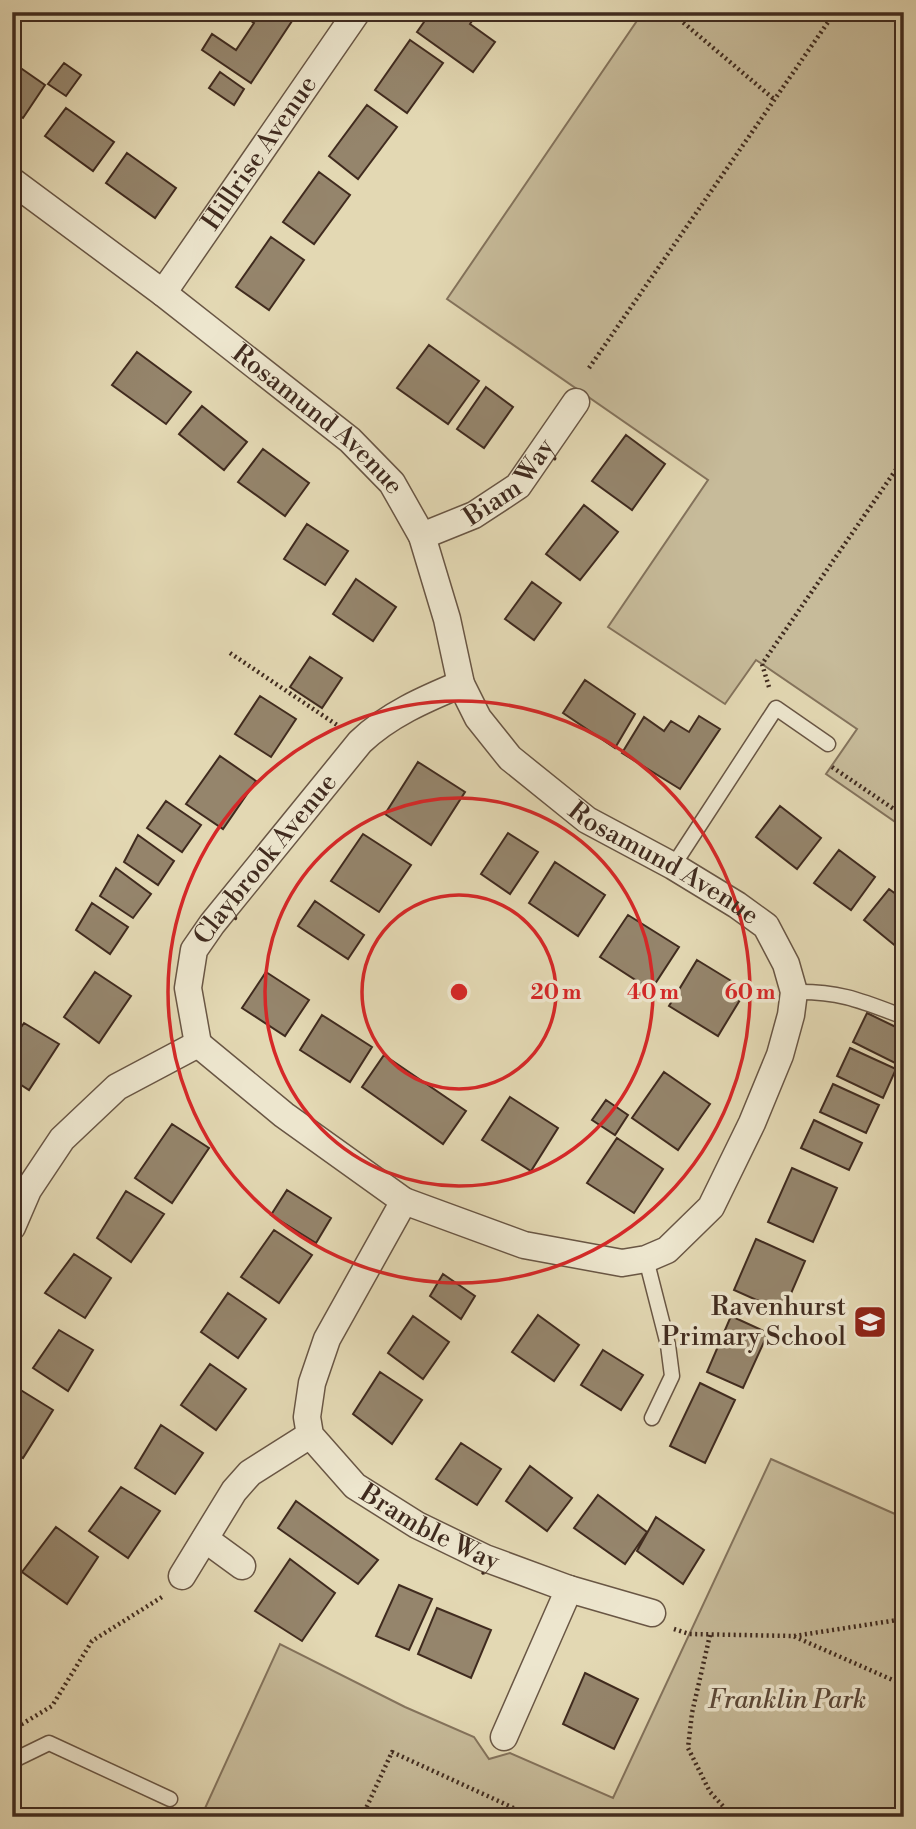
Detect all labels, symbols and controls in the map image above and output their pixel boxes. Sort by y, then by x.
street label: Hillrise Avenue [195,70,324,237]
street label: Rosamund Avenue [225,337,411,500]
street label: Biam Way [457,432,562,534]
street label: Claybrook Avenue [187,767,344,951]
street label: Rosamund Avenue [561,795,765,932]
centre of rings [447,980,471,1004]
text: 20 m [531,980,581,1006]
text: 40 m [627,980,679,1006]
text: 60 m [725,980,775,1006]
place label: Ravenhurst Primary School [662,1291,846,1353]
school or university icon: Ravenhurst Primary School [851,1303,889,1341]
street label: Bramble Way [353,1477,504,1578]
park label: Franklin Park [708,1684,866,1716]

